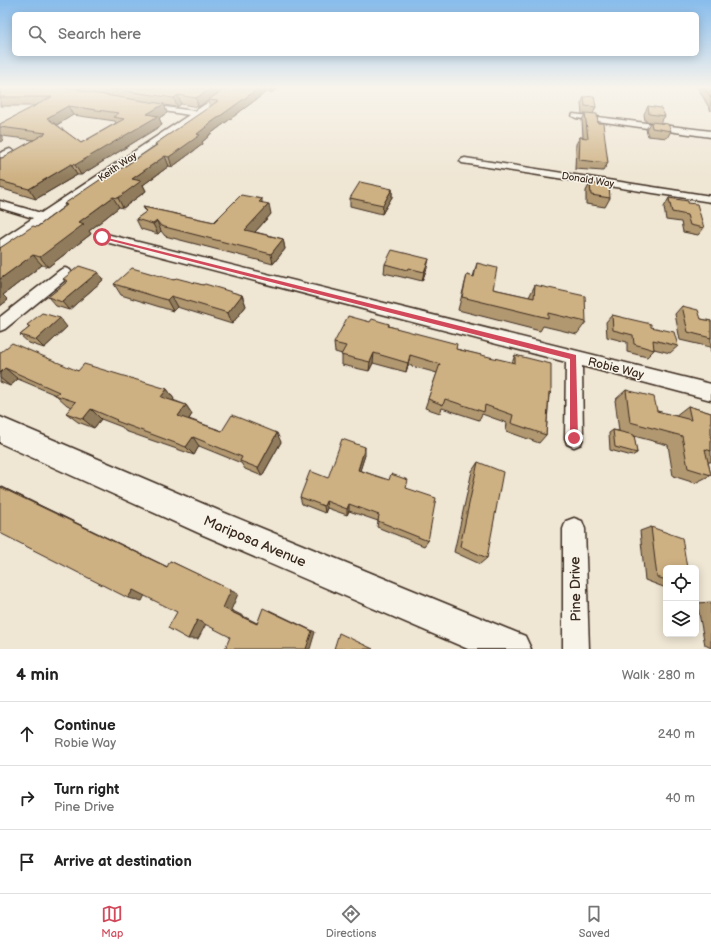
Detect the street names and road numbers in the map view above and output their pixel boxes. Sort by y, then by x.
street label: Keith Way [96,149,140,184]
street label: Donald Way [561,170,615,190]
street label: Robie Way [586,354,646,383]
street label: Mariposa Avenue [201,512,309,571]
street label: Pine Drive [566,556,585,622]

